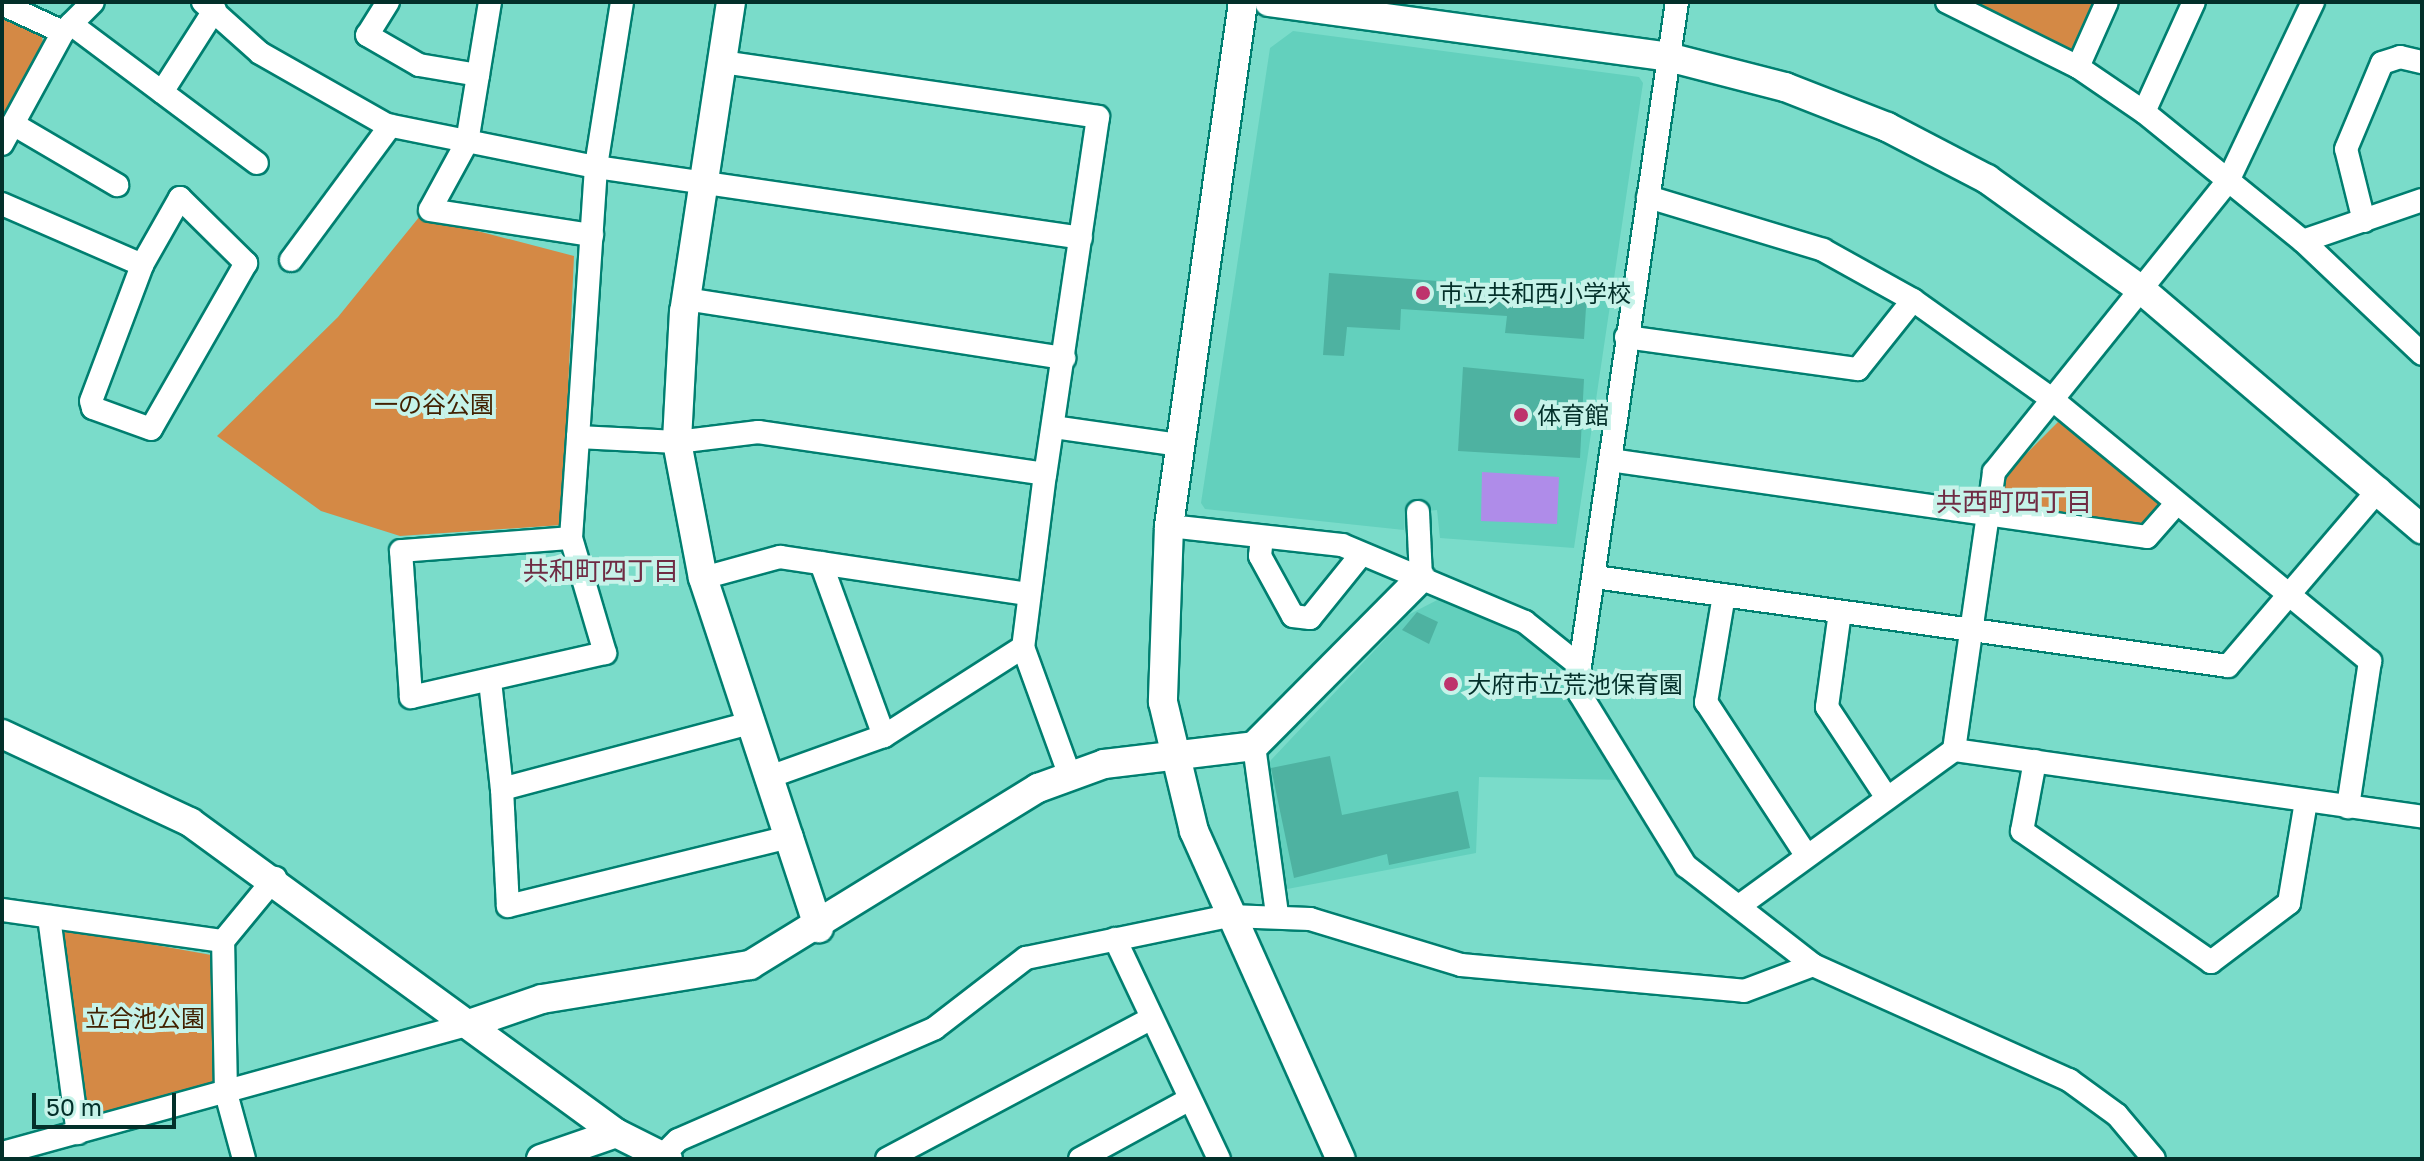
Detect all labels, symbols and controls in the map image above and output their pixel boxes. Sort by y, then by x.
place label: 市立共和西小学校 [1439,279,1631,307]
marker: 市立共和西小学校 [1414,284,1432,302]
park label: 一の谷公園 [374,390,494,418]
place label: 体育館 [1537,401,1609,429]
marker: 体育館 [1512,406,1530,424]
district label: 共西町四丁目 [1936,486,2092,518]
district label: 共和町四丁目 [523,555,679,587]
place label: 大府市立荒池保育園 [1467,670,1683,698]
marker: 大府市立荒池保育園 [1442,675,1460,693]
park label: 立合池公園 [85,1004,205,1032]
scale bar [36,1077,180,1127]
text: 50 m [46,1092,102,1121]

